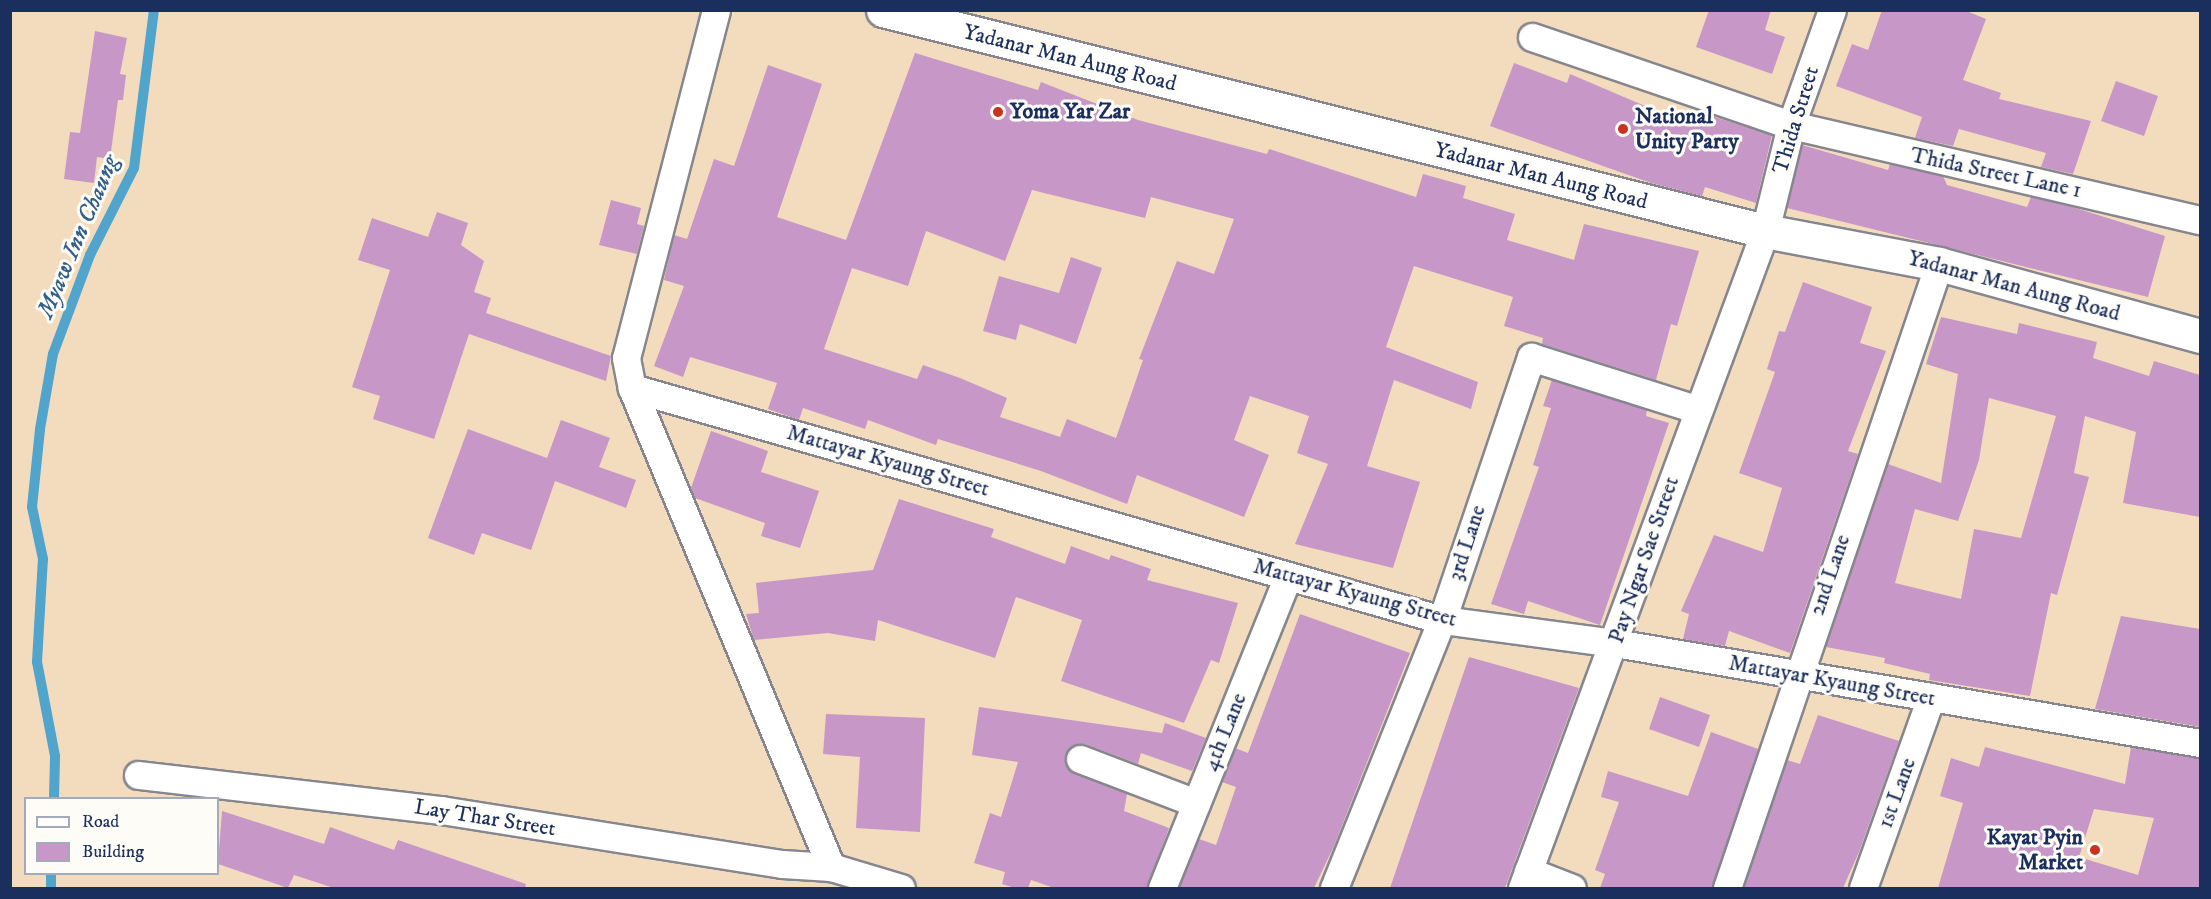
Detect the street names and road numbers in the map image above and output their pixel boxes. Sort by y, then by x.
street label: Yadanar Man Aung Road [961,19,1179,97]
street label: Thida Street [1767,63,1825,177]
street label: Yadanar Man Aung Road [1432,137,1650,215]
street label: Thida Street Lane 1 [1908,142,2084,204]
street label: Yadanar Man Aung Road [1905,245,2123,327]
street label: Mattayar Kyaung Street [784,419,992,503]
street label: Pay Ngar Sae Street [1603,473,1685,647]
street label: 3rd Lane [1442,502,1492,584]
street label: 2nd Lane [1804,531,1856,619]
street label: Mattayar Kyaung Street [1250,553,1460,633]
street label: Mattayar Kyaung Street [1727,650,1937,712]
street label: 4th Lane [1197,689,1253,775]
street label: 1st Lane [1872,754,1922,832]
street label: Lay Thar Street [412,794,558,842]

